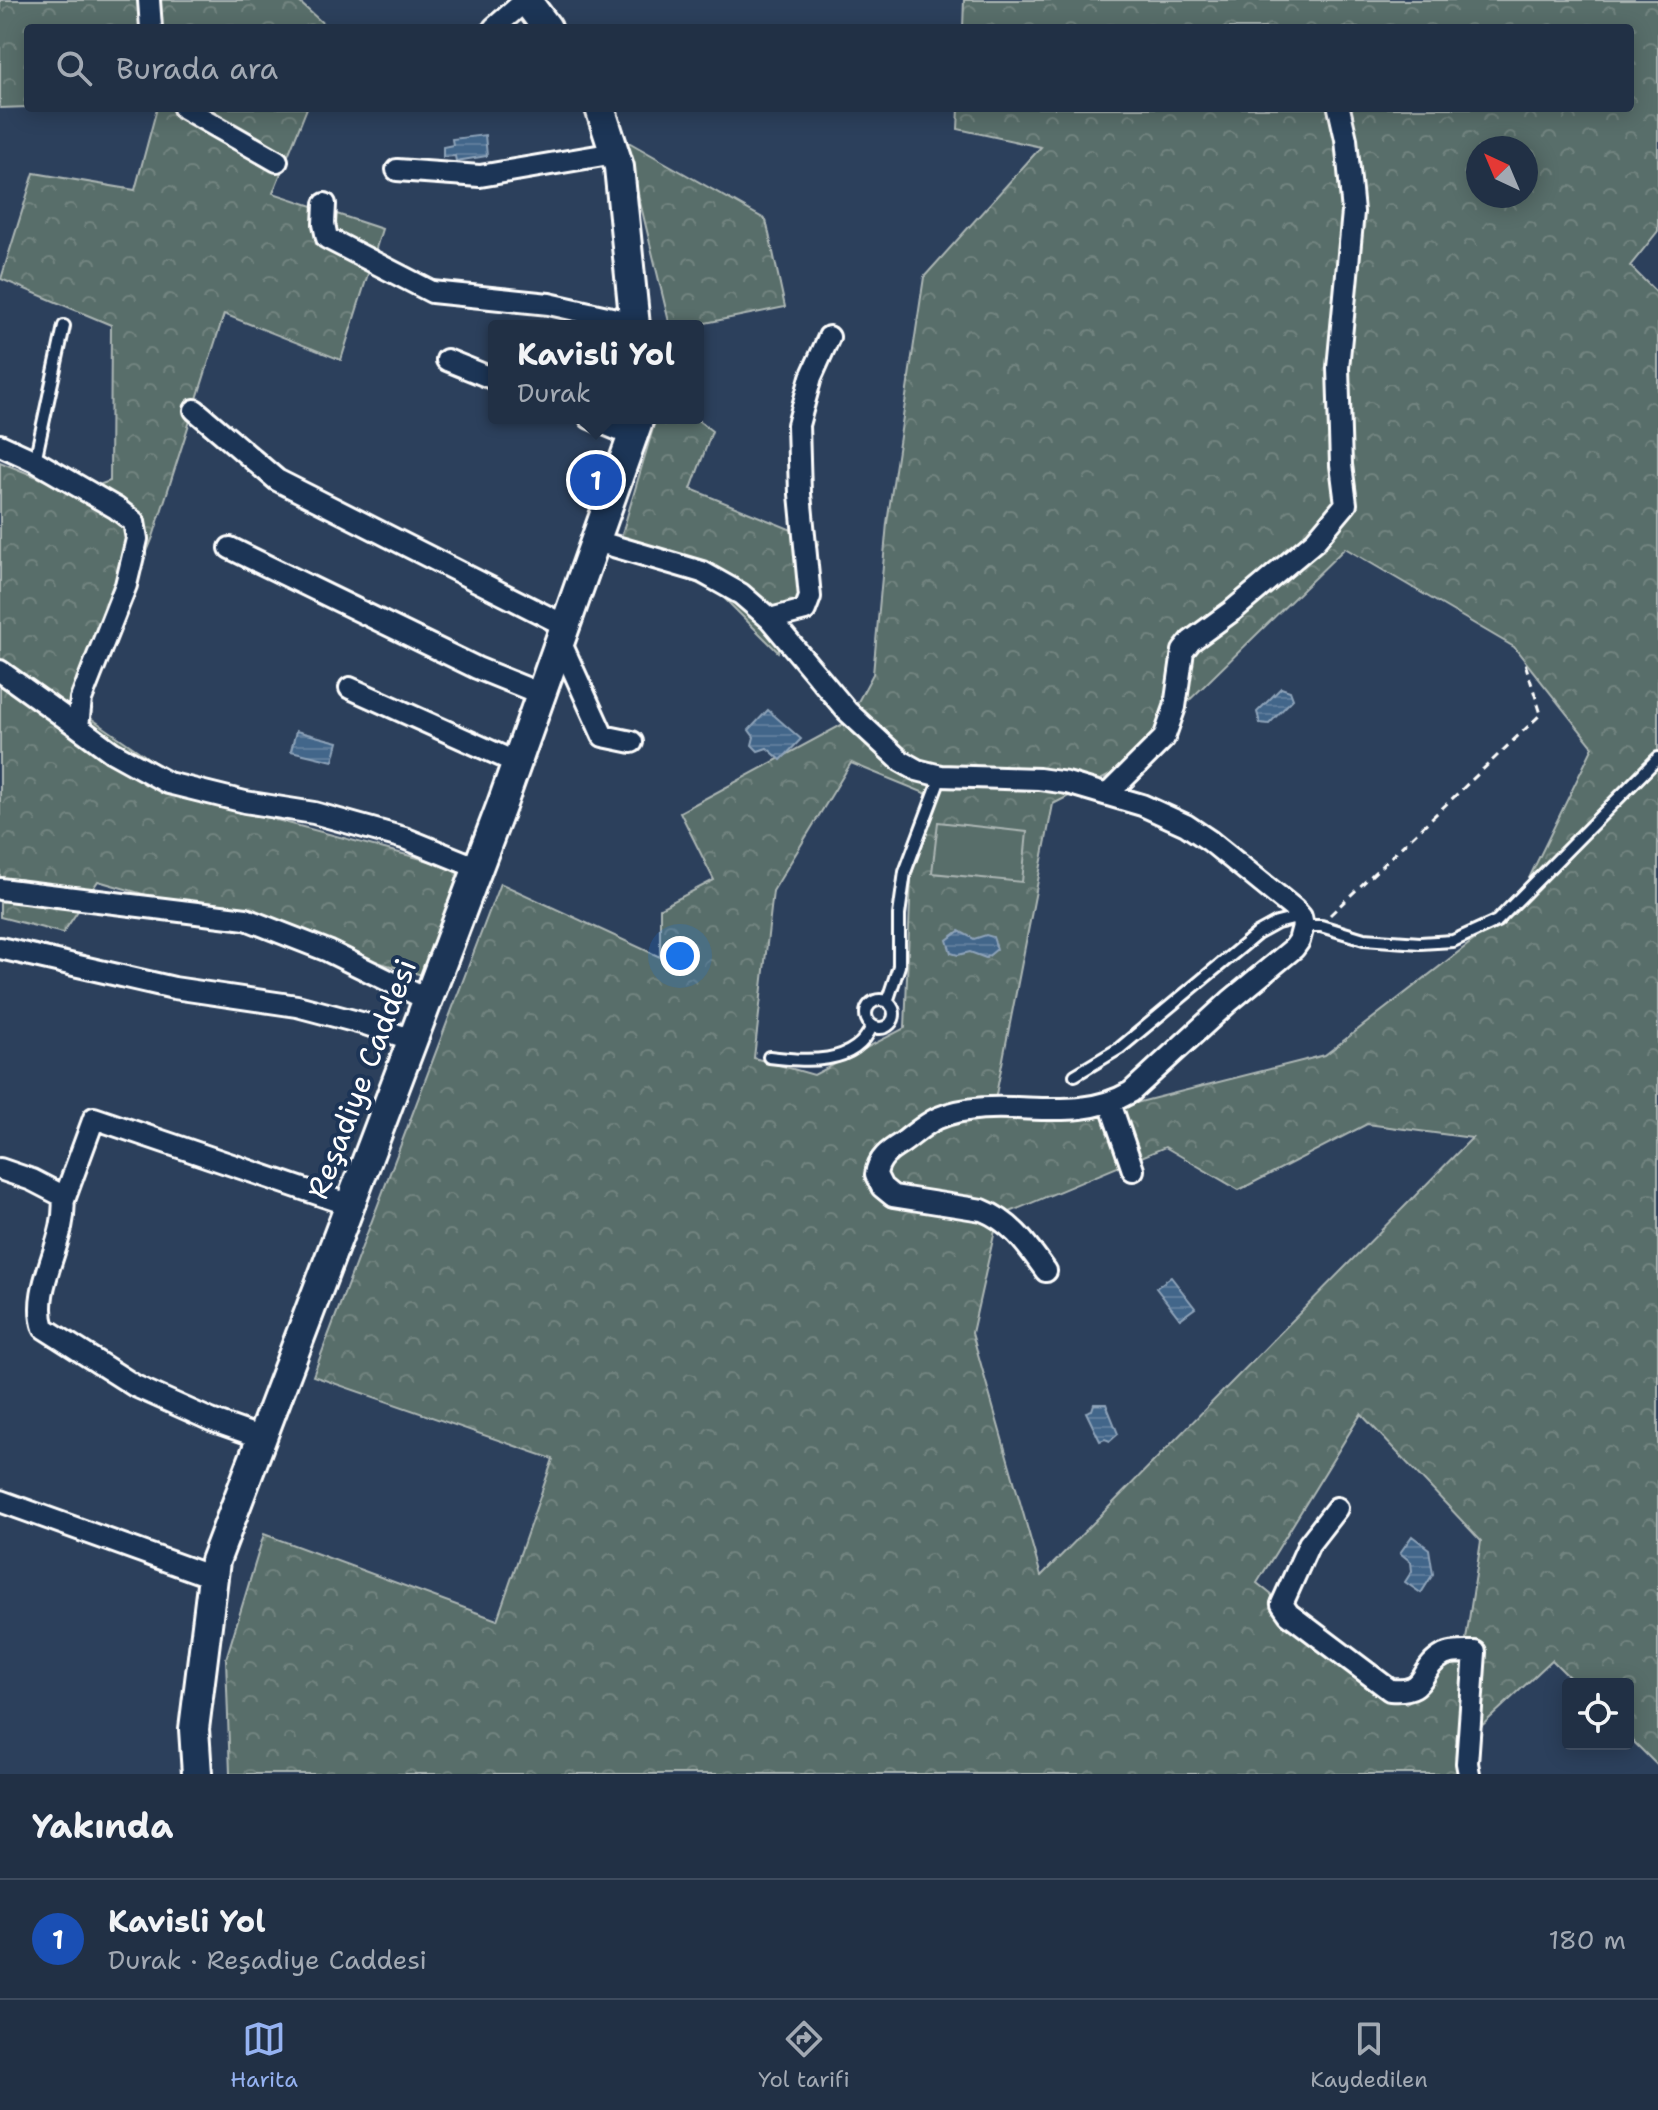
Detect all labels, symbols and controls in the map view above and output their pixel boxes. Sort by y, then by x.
search box [24,24,1634,112]
icon: search [52,46,96,90]
text: Burada ara [116,48,278,89]
north arrow [1466,136,1538,208]
popup [488,320,704,424]
text: Kavisli Yol [517,334,675,375]
text: Durak [517,375,591,410]
pin: 1 [570,450,622,510]
your location [660,936,700,976]
street label: Reşadiye Caddesi [297,953,426,1205]
map controls [1562,1678,1634,1750]
button: locate [1562,1678,1634,1750]
text: Yakında [32,1803,174,1849]
text: Kavisli Yol [108,1901,266,1942]
text: 1 [52,1922,64,1957]
text: 180 m [1548,1922,1626,1957]
text: Durak · Reşadiye Caddesi [108,1942,427,1977]
tab: Harita [230,2017,298,2094]
tab: Yol tarifi [758,2017,850,2094]
tab: Kaydedilen [1310,2017,1428,2094]

